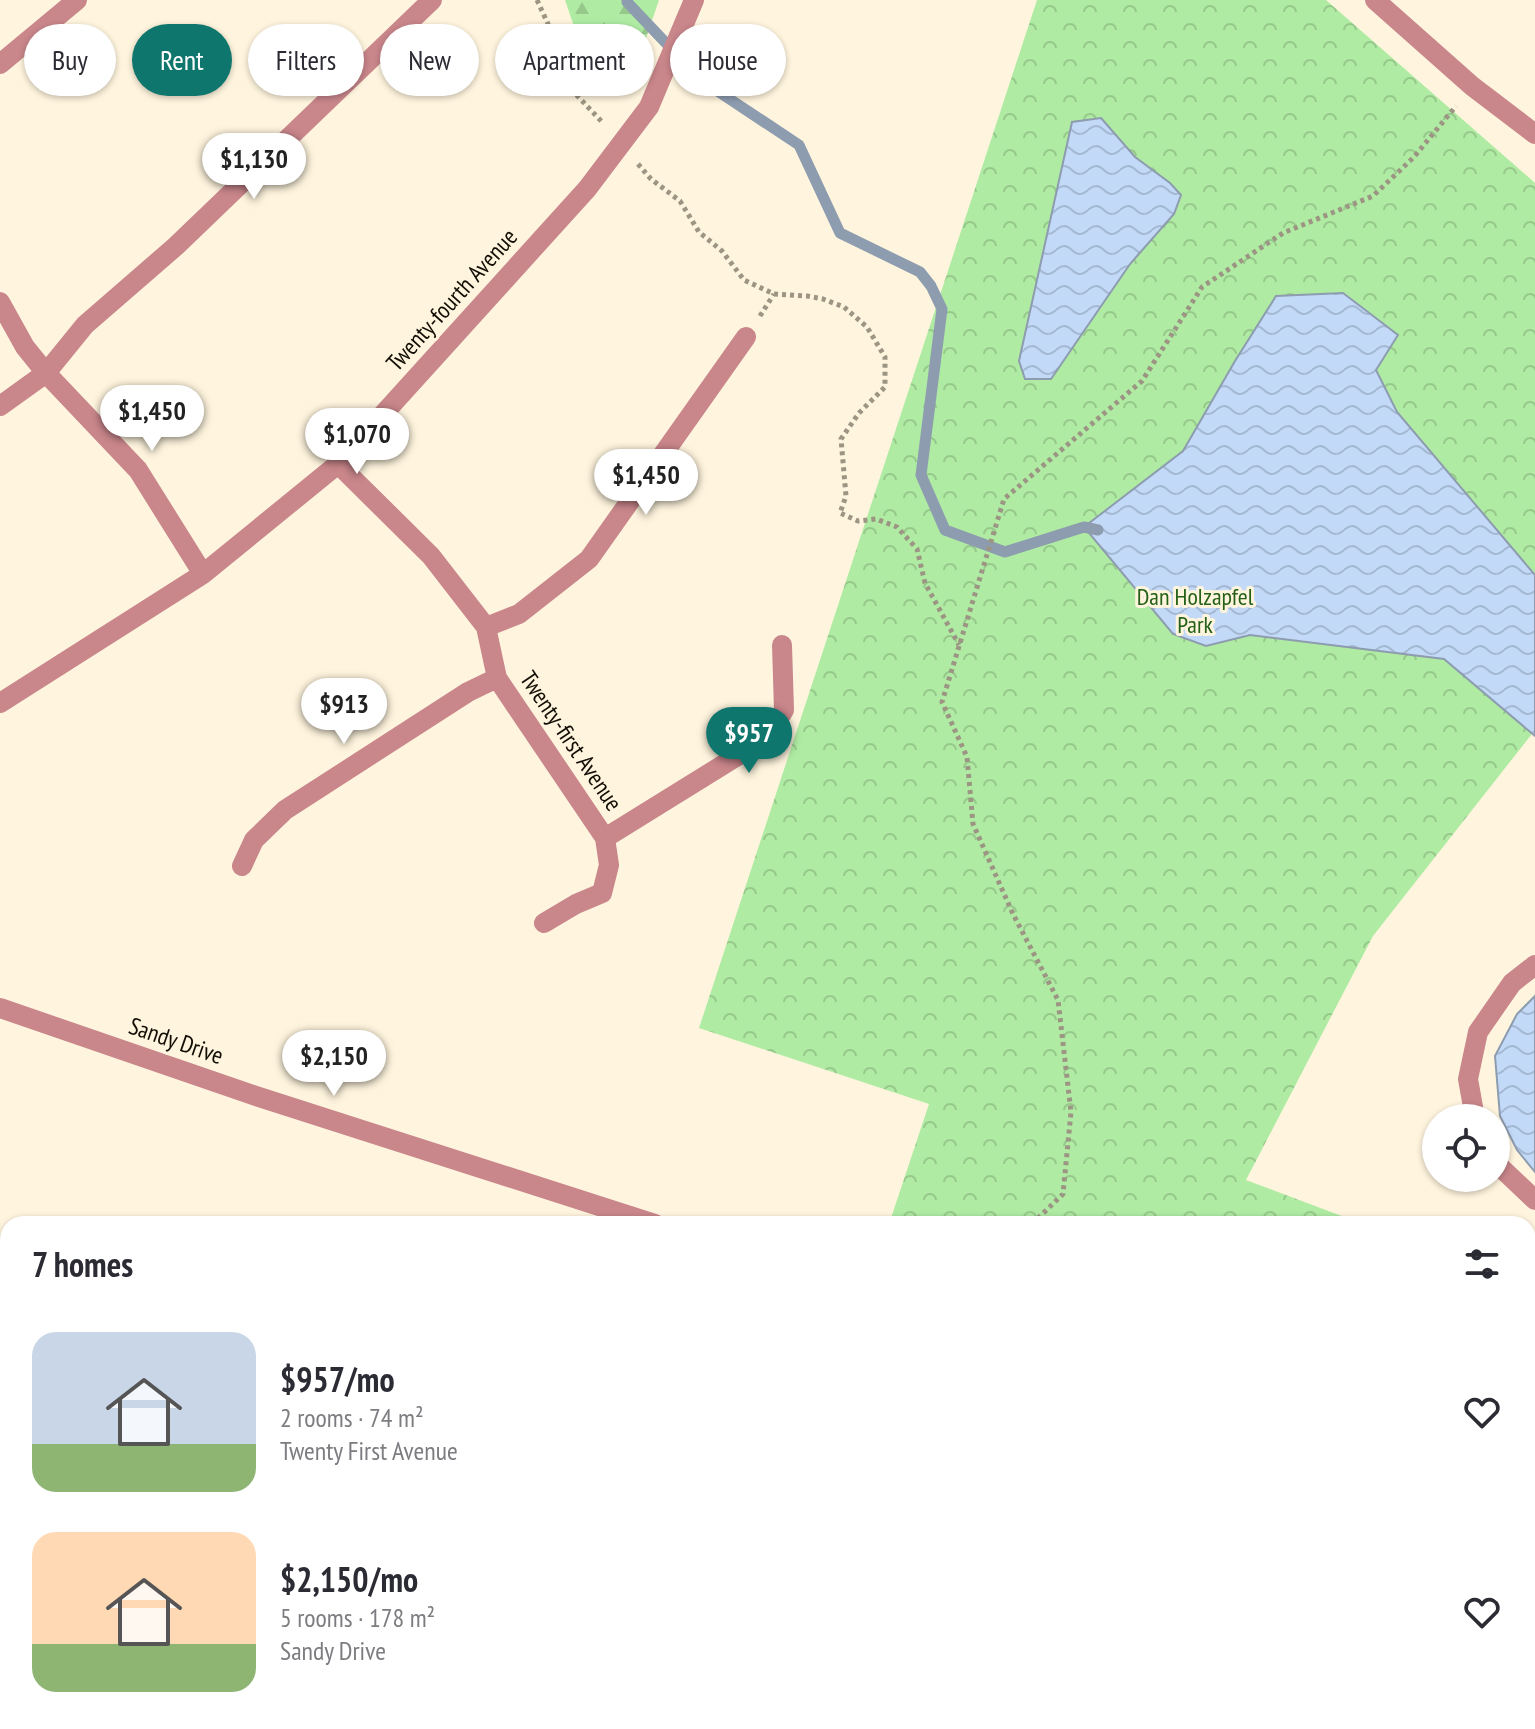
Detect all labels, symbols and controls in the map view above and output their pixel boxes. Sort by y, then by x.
chip: Buy [24,24,116,96]
chip: Rent [132,24,232,96]
chip: Filters [248,24,364,96]
chip: New [380,24,479,96]
chip: Apartment [495,24,654,96]
chip: House [670,24,786,96]
pin: $1,130 [189,133,319,201]
text: $1,130 [220,142,288,175]
street label: Twenty-fourth Avenue [379,222,524,377]
pin: $1,450 [87,385,217,453]
text: $1,450 [118,394,186,427]
pin: $1,070 [292,408,422,476]
text: $1,070 [323,417,391,450]
pin: $1,450 [581,449,711,517]
text: $1,450 [612,458,680,491]
park label: Dan Holzapfel Park [1137,581,1254,640]
street label: Twenty-first Avenue [513,665,630,817]
pin: $913 [297,678,391,746]
text: $913 [319,687,369,720]
pin: $957 [702,707,796,775]
text: $957 [724,716,774,749]
street label: Sandy Drive [125,1010,227,1071]
pin: $2,150 [269,1030,399,1098]
text: $2,150 [300,1039,368,1072]
map controls [1422,1104,1510,1192]
button: locate [1422,1104,1510,1192]
text: 7 homes [32,1242,133,1286]
icon: filters [1460,1242,1504,1286]
text: $957/mo [280,1357,395,1401]
icon: home [96,1364,192,1460]
icon: heart [1460,1390,1504,1434]
text: 2 rooms · 74 m² [280,1401,424,1434]
text: Twenty First Avenue [280,1434,458,1467]
text: $2,150/mo [280,1557,418,1601]
icon: home [96,1564,192,1660]
icon: heart [1460,1590,1504,1634]
text: 5 rooms · 178 m² [280,1601,435,1634]
text: Sandy Drive [280,1634,386,1667]

